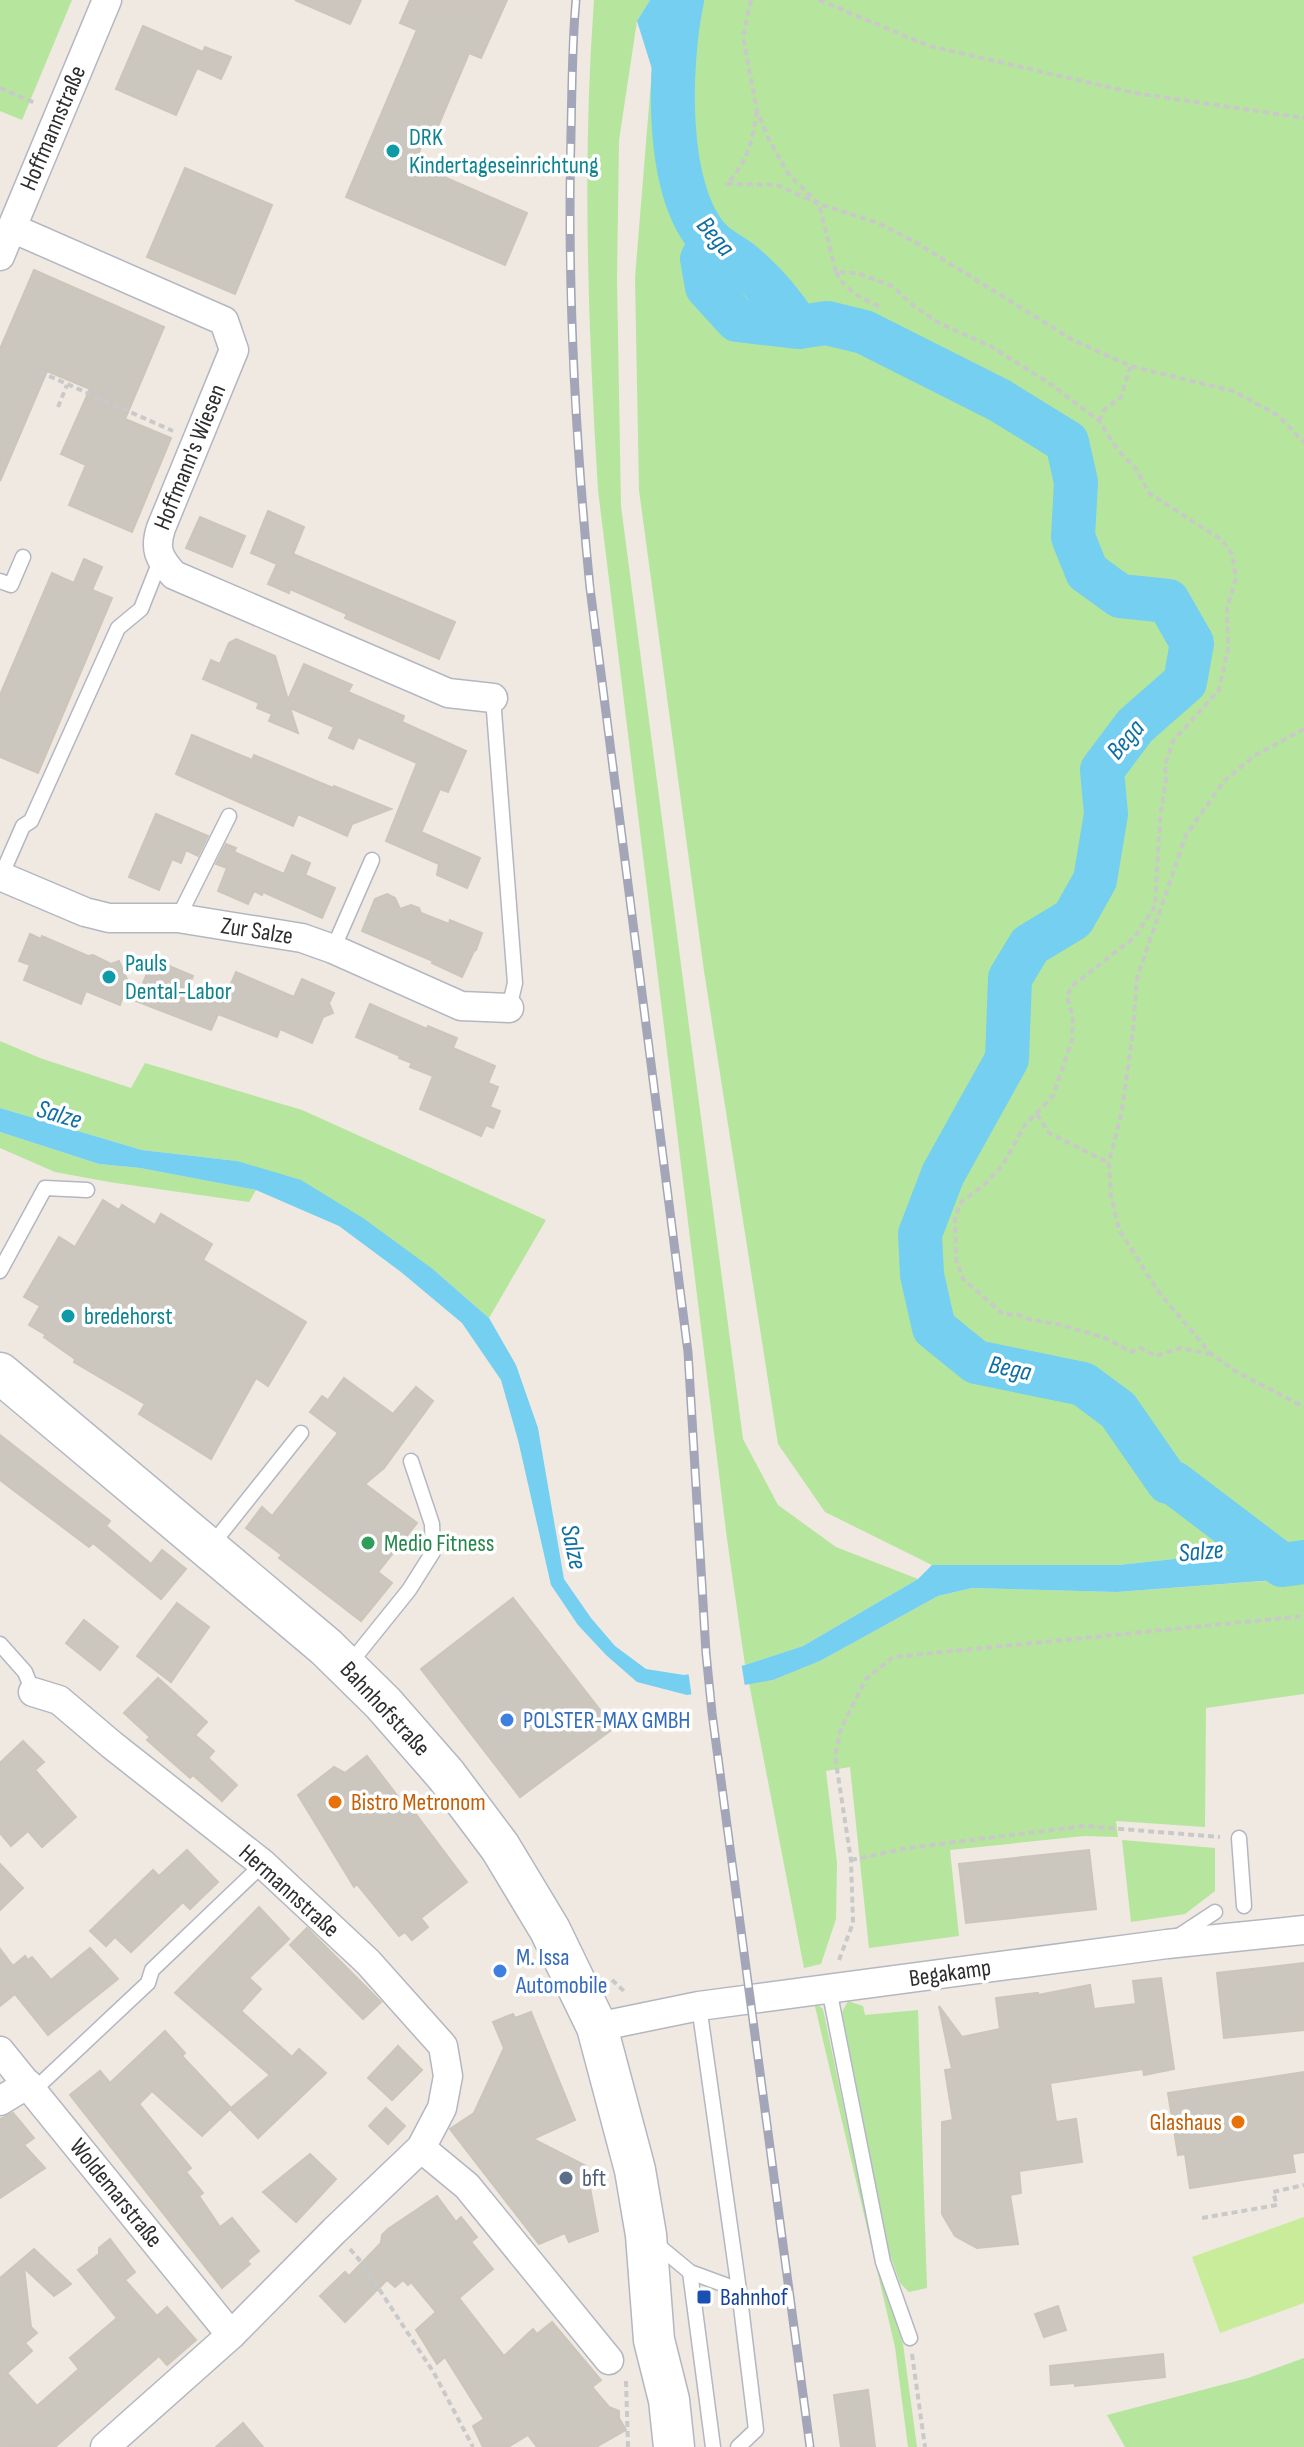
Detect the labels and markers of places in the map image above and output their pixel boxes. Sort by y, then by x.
place label: DRK Kindertageseinrichtung [409,123,599,180]
marker: DRK Kindertageseinrichtung [384,142,402,160]
place label: Pauls Dental-Labor [125,949,232,1006]
marker: Pauls Dental-Labor [100,968,118,986]
place label: bredehorst [84,1302,172,1331]
marker: bredehorst [59,1307,77,1325]
place label: Medio Fitness [384,1529,494,1558]
marker: Medio Fitness [359,1534,377,1552]
place label: POLSTER-MAX GMBH [523,1706,691,1735]
marker: POLSTER-MAX GMBH [498,1711,516,1729]
place label: Bistro Metronom [351,1788,486,1817]
marker: Bistro Metronom [326,1793,344,1811]
place label: M. Issa Automobile [515,1943,607,2000]
marker: M. Issa Automobile [491,1962,509,1980]
place label: Glashaus [1149,2108,1222,2137]
marker: Glashaus [1229,2113,1247,2131]
place label: bft [582,2164,606,2193]
marker: bft [557,2169,575,2187]
place label: Bahnhof [720,2283,789,2312]
marker: Bahnhof [695,2288,713,2306]

